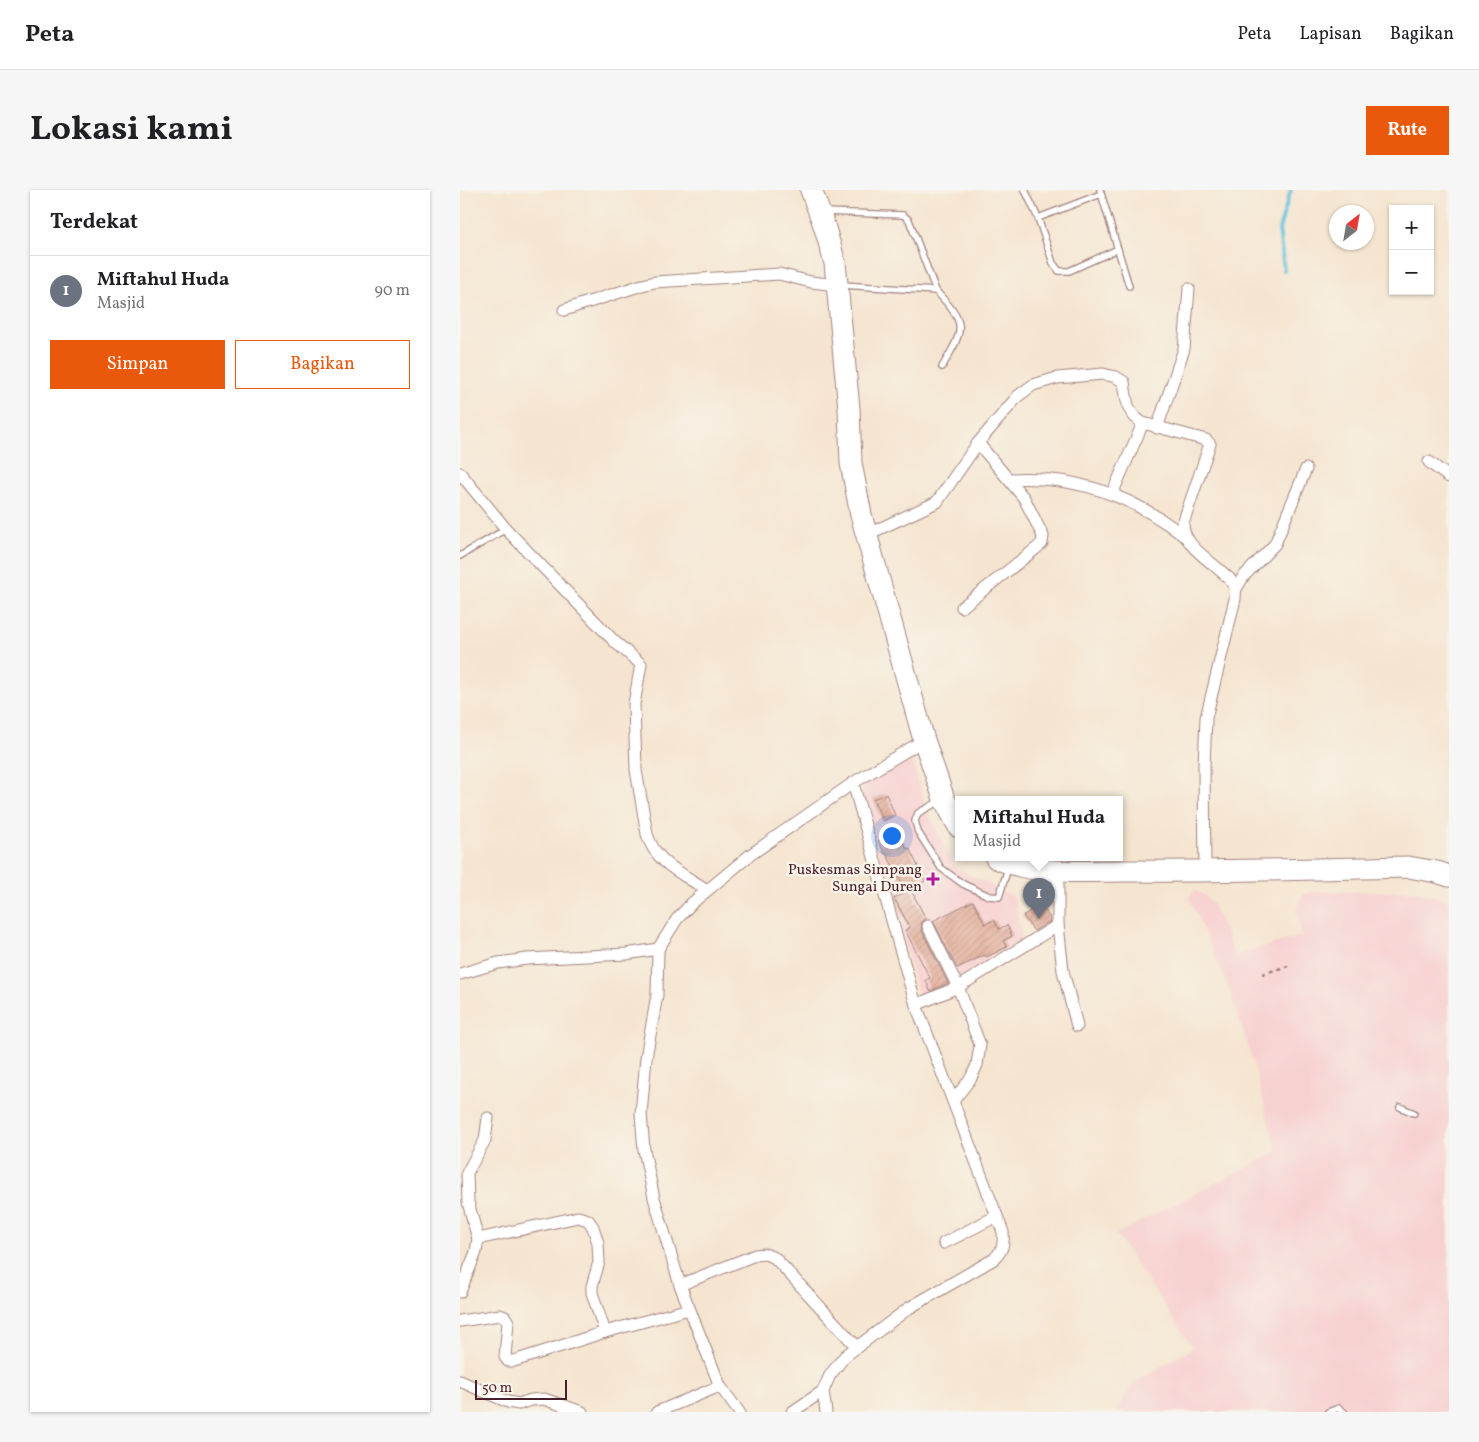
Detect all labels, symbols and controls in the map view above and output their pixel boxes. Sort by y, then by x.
text: Peta [25,18,74,52]
text: Peta [1238,22,1271,47]
text: Lapisan [1299,22,1362,47]
text: Bagikan [1390,22,1454,47]
text: Lokasi kami [30,106,233,154]
button: Rute [1366,106,1449,155]
north arrow [1329,205,1374,250]
map controls [1389,205,1434,295]
button: + [1389,205,1434,250]
text: Terdekat [50,208,138,237]
button: − [1389,250,1434,295]
text: Miftahul Huda [97,267,229,293]
text: 1 [63,280,69,302]
text: 90 m [374,280,410,302]
text: Masjid [97,293,145,315]
button: Simpan [50,340,225,389]
button: Bagikan [235,340,410,389]
popup [955,796,1123,861]
text: Miftahul Huda [973,805,1105,831]
your location [879,823,905,849]
text: Masjid [973,831,1021,853]
place label: Puskesmas Simpang Sungai Duren [788,860,922,898]
marker: Puskesmas Simpang Sungai Duren [926,872,940,886]
pin: 1 [1023,878,1055,919]
scale bar [475,1377,568,1400]
text: 50 m [482,1379,512,1398]

